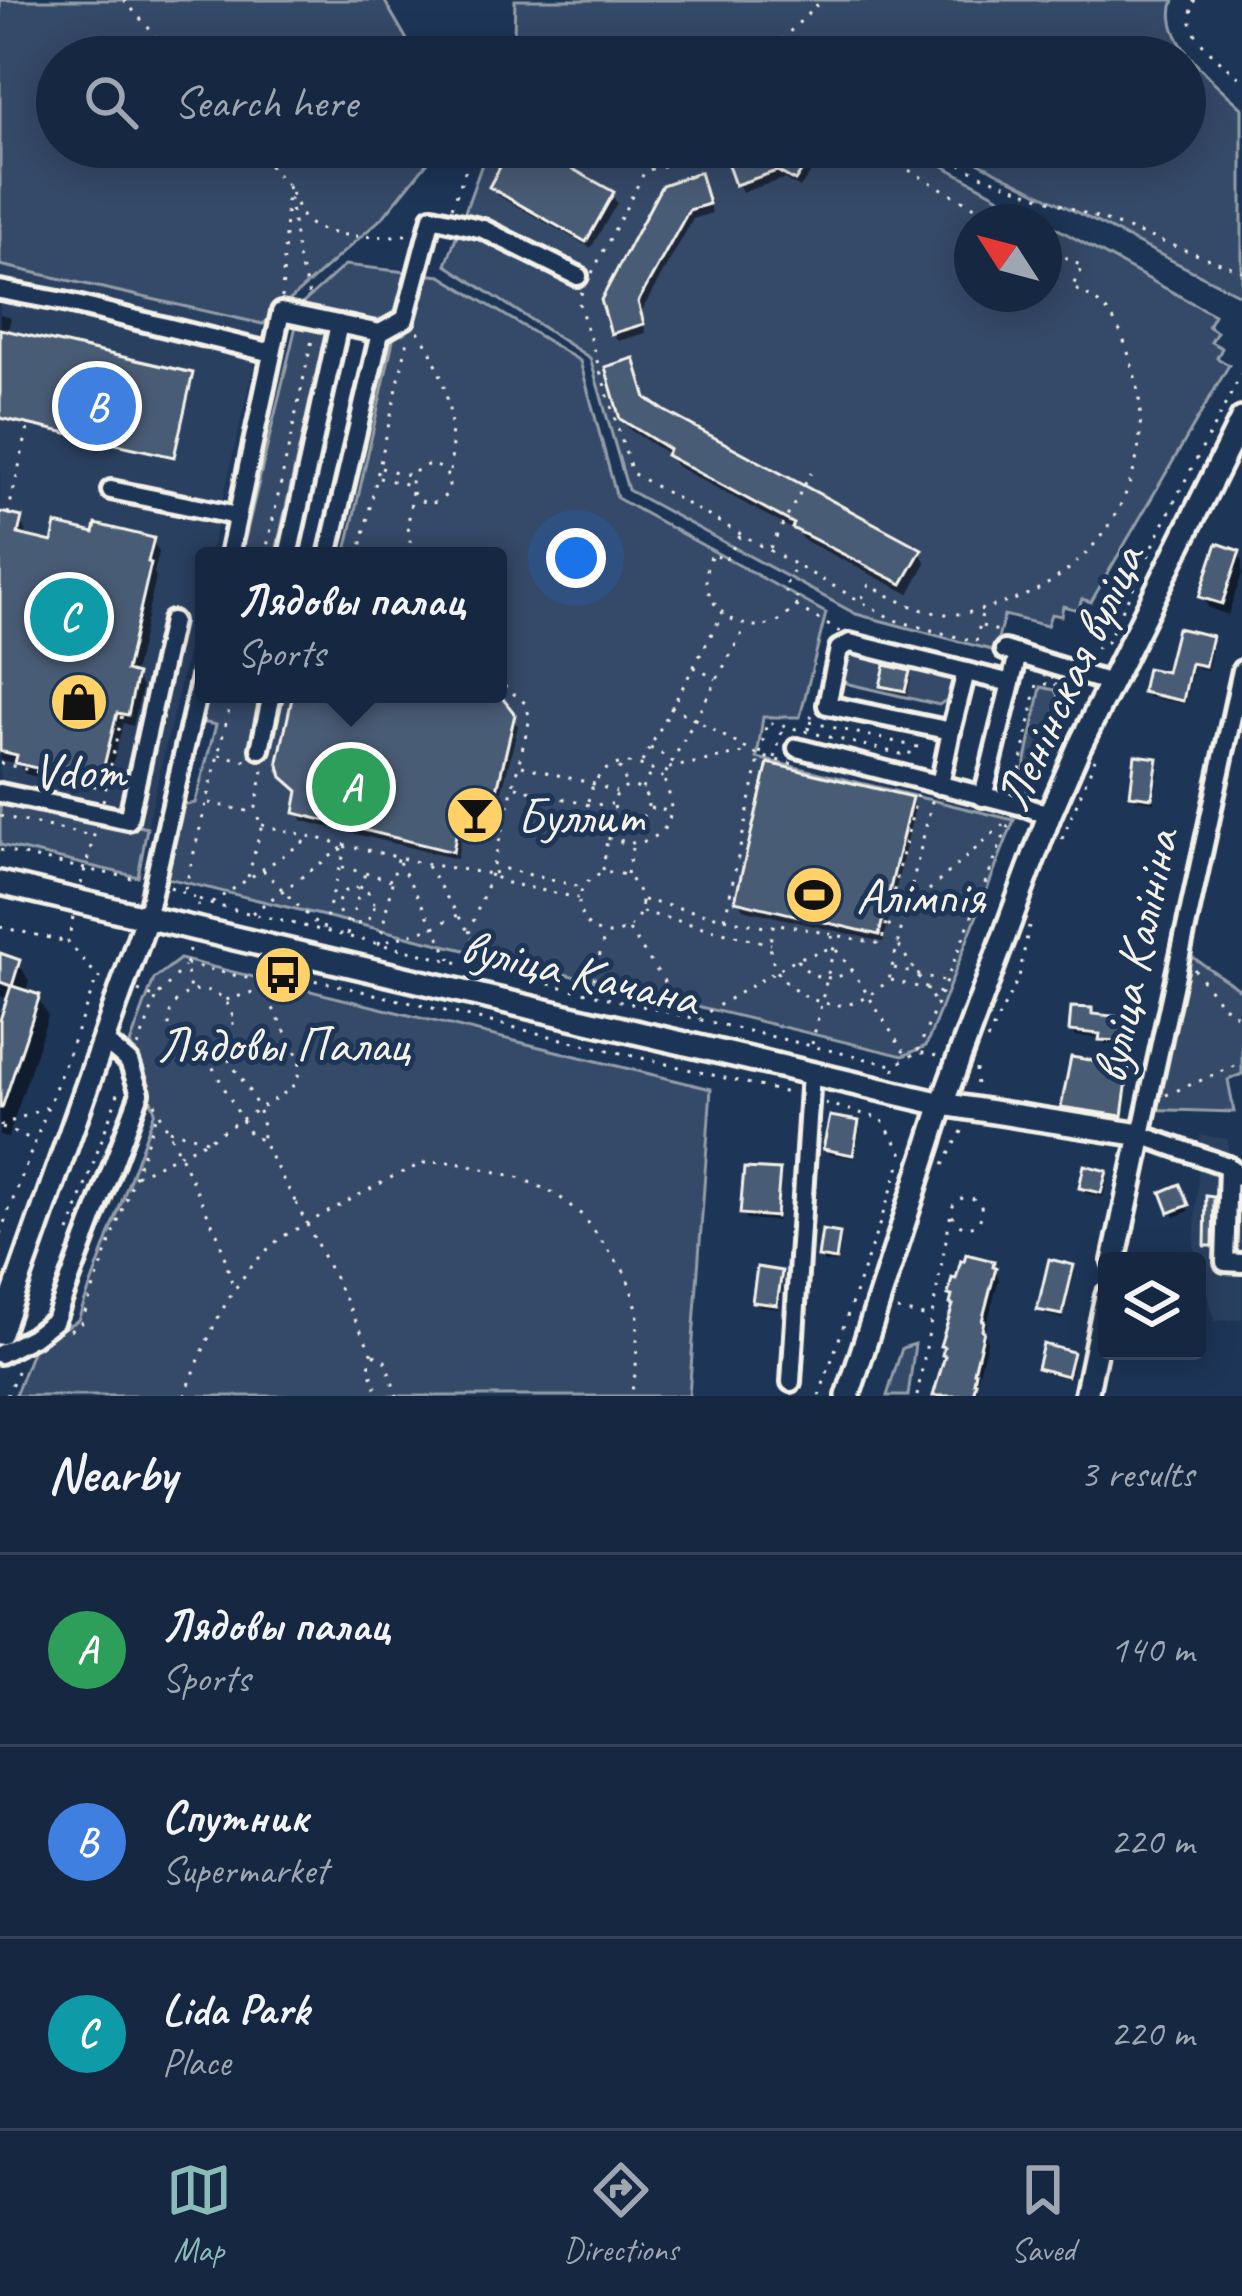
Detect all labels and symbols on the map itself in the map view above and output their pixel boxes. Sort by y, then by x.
north arrow [954,204,1062,312]
pin: B [58,361,136,451]
your location [546,528,606,588]
street label: Ленінская вуліца [979,531,1160,821]
pin: C [30,572,108,662]
shop icon: Vdom [48,671,110,733]
place label: Vdom [33,739,128,803]
pin: A [312,742,390,832]
bar icon: Буллит [444,784,506,846]
place label: Буллит [517,784,646,848]
street label: вуліца Калініна [1077,820,1194,1089]
sports icon: Алімпія [783,864,845,926]
place label: Алімпія [856,864,987,928]
street label: вуліца Качана [455,914,708,1031]
bus stop icon: Лядовы Палац [252,944,314,1006]
place label: Лядовы Палац [157,1012,411,1076]

